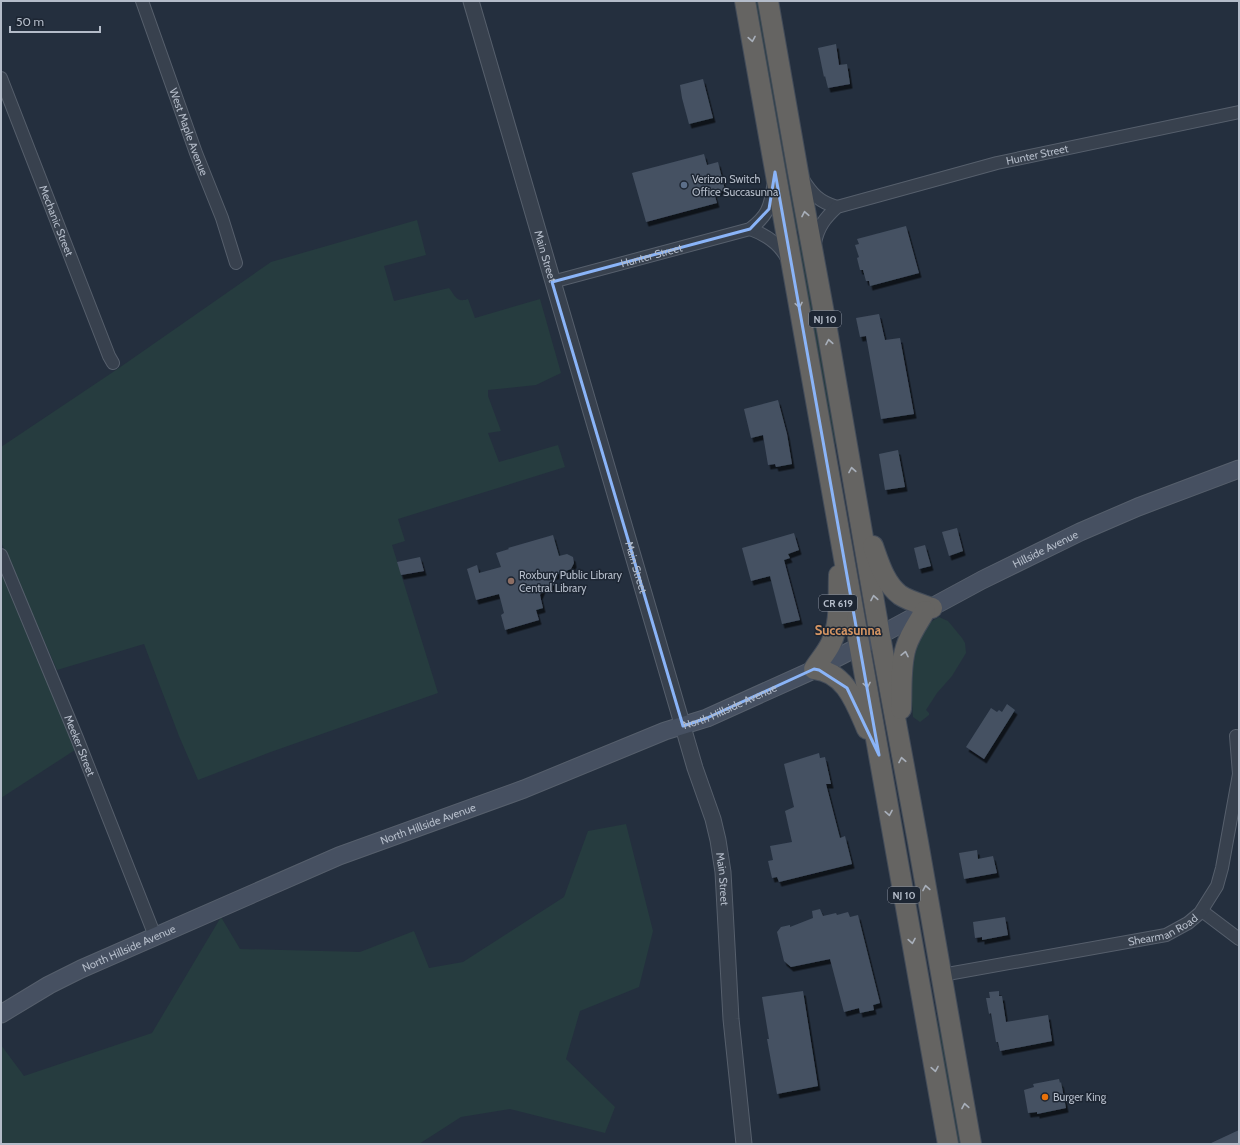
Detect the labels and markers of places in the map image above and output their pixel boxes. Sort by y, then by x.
place label: Verizon Switch Office Succasunna [692,172,779,199]
marker: Verizon Switch Office Succasunna [679,180,689,190]
place label: Roxbury Public Library Central Library [519,568,622,595]
marker: Roxbury Public Library Central Library [506,576,516,586]
place label: Burger King [1053,1090,1107,1104]
marker: Burger King [1040,1092,1050,1102]

